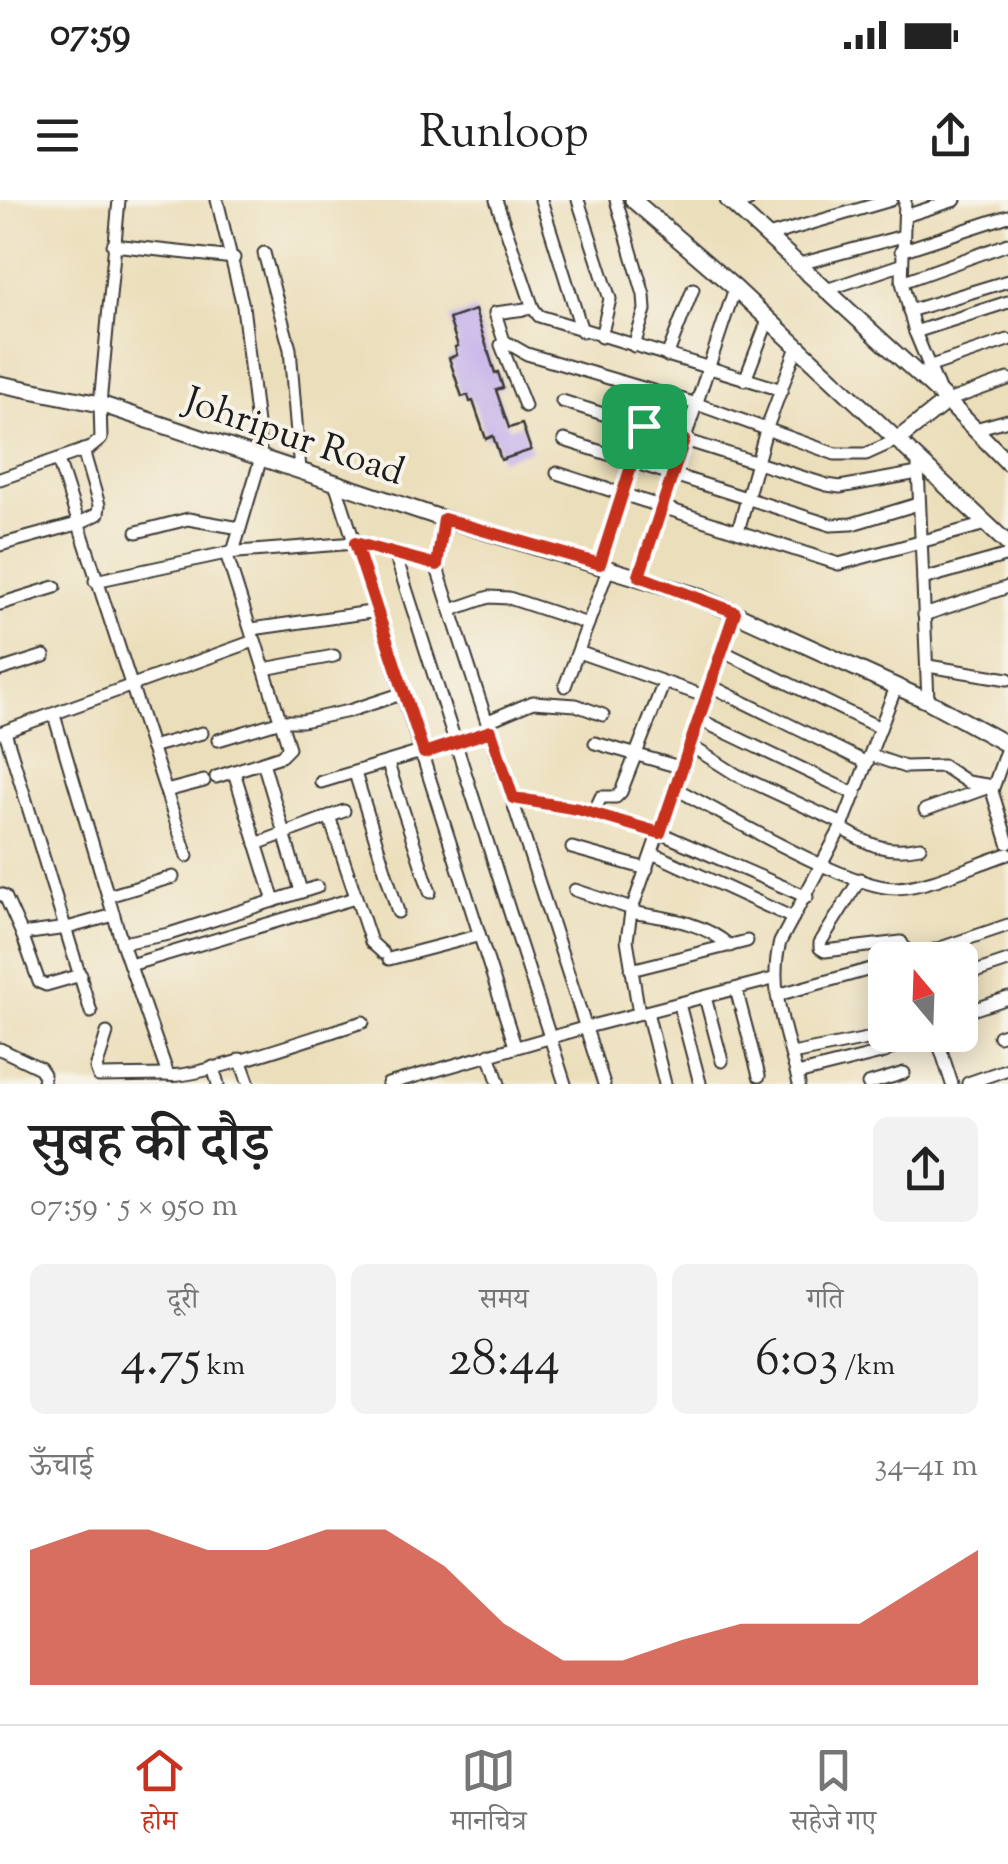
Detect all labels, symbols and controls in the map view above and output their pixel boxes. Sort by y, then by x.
text: 07:59 [50,8,130,62]
text: Runloop [419,103,589,168]
icon: menu [30,108,85,163]
icon: share [923,108,978,163]
street label: Johripur Road [175,375,411,502]
pin [602,384,687,469]
icon: arrive [617,399,672,454]
north arrow [868,942,978,1052]
map controls [868,942,978,1052]
text: सुबह की दौड़ [30,1107,270,1186]
button: share [873,1117,978,1222]
text: 07:59 · 5 × 950 m [30,1184,238,1230]
text: दूरी [168,1281,198,1321]
text: समय [479,1281,529,1321]
text: गति [807,1281,843,1321]
text: 4.75 [121,1326,201,1398]
text: 28:44 [448,1326,560,1398]
text: 6:03 [755,1326,838,1398]
text: km [201,1347,245,1387]
text: /km [838,1347,895,1387]
text: ऊँचाई [30,1444,93,1490]
text: 34–41 m [875,1444,978,1490]
tab: होम [132,1743,187,1848]
tab: मानचित्र [451,1743,527,1848]
tab: सहेजे गए [790,1743,876,1848]

